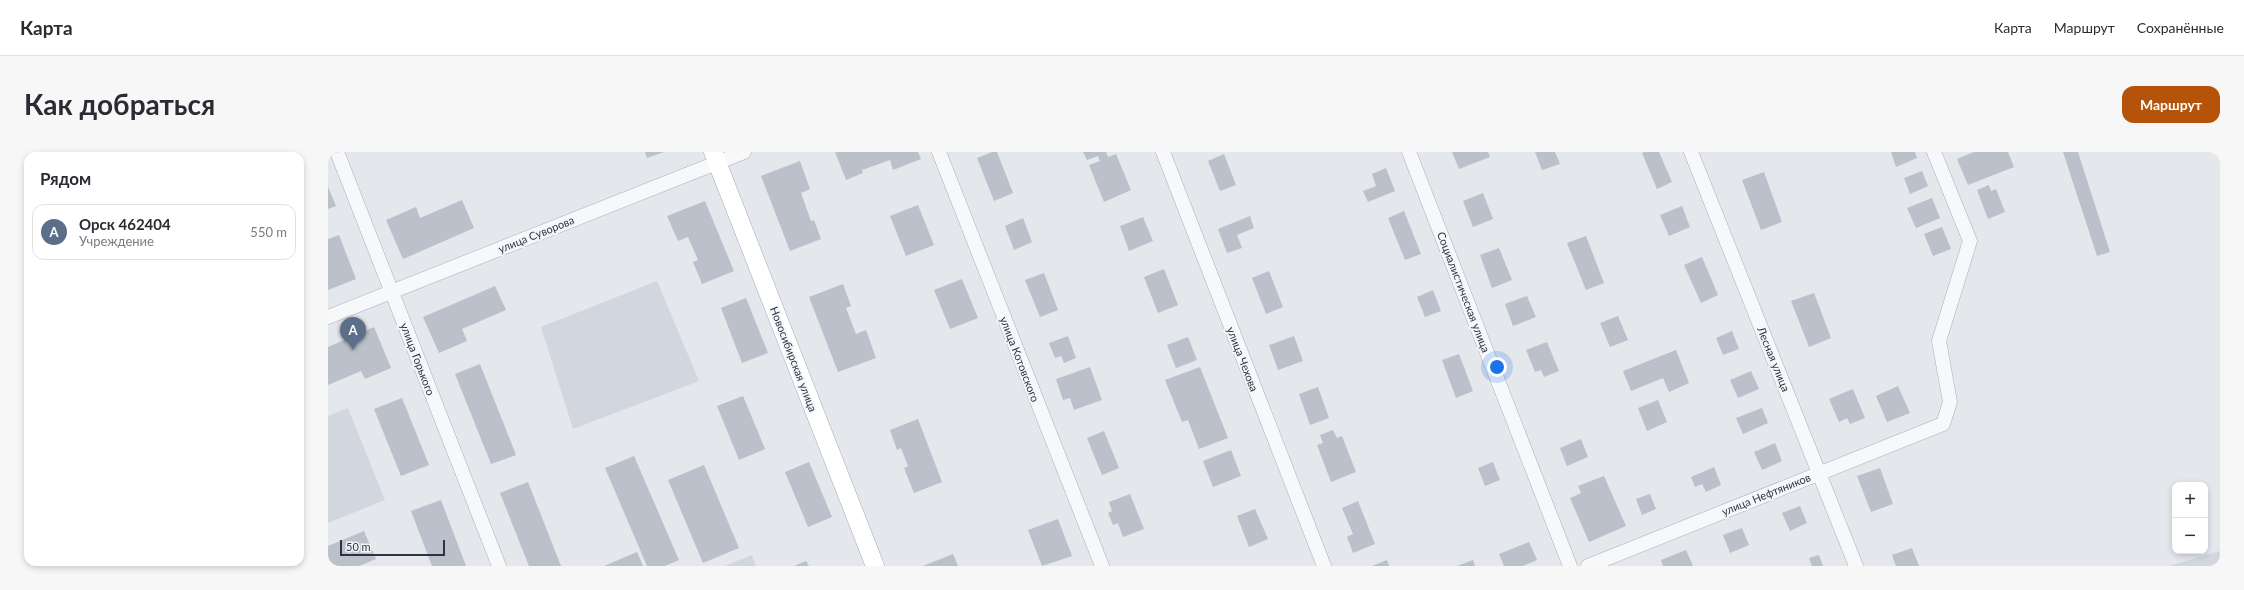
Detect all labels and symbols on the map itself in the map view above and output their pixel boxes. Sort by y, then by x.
street label: улица Суворова [496,213,576,255]
street label: Социалистическая улица [1435,230,1493,354]
street label: Новосибирская улица [768,305,820,413]
street label: улица Котовского [998,314,1042,404]
pin: A [340,317,366,350]
street label: улица Горького [398,321,438,397]
street label: Лесная улица [1755,324,1793,393]
street label: улица Чехова [1225,325,1261,393]
your location [1487,357,1507,377]
street label: улица Нефтяников [1720,470,1812,518]
scale bar [340,538,445,557]

